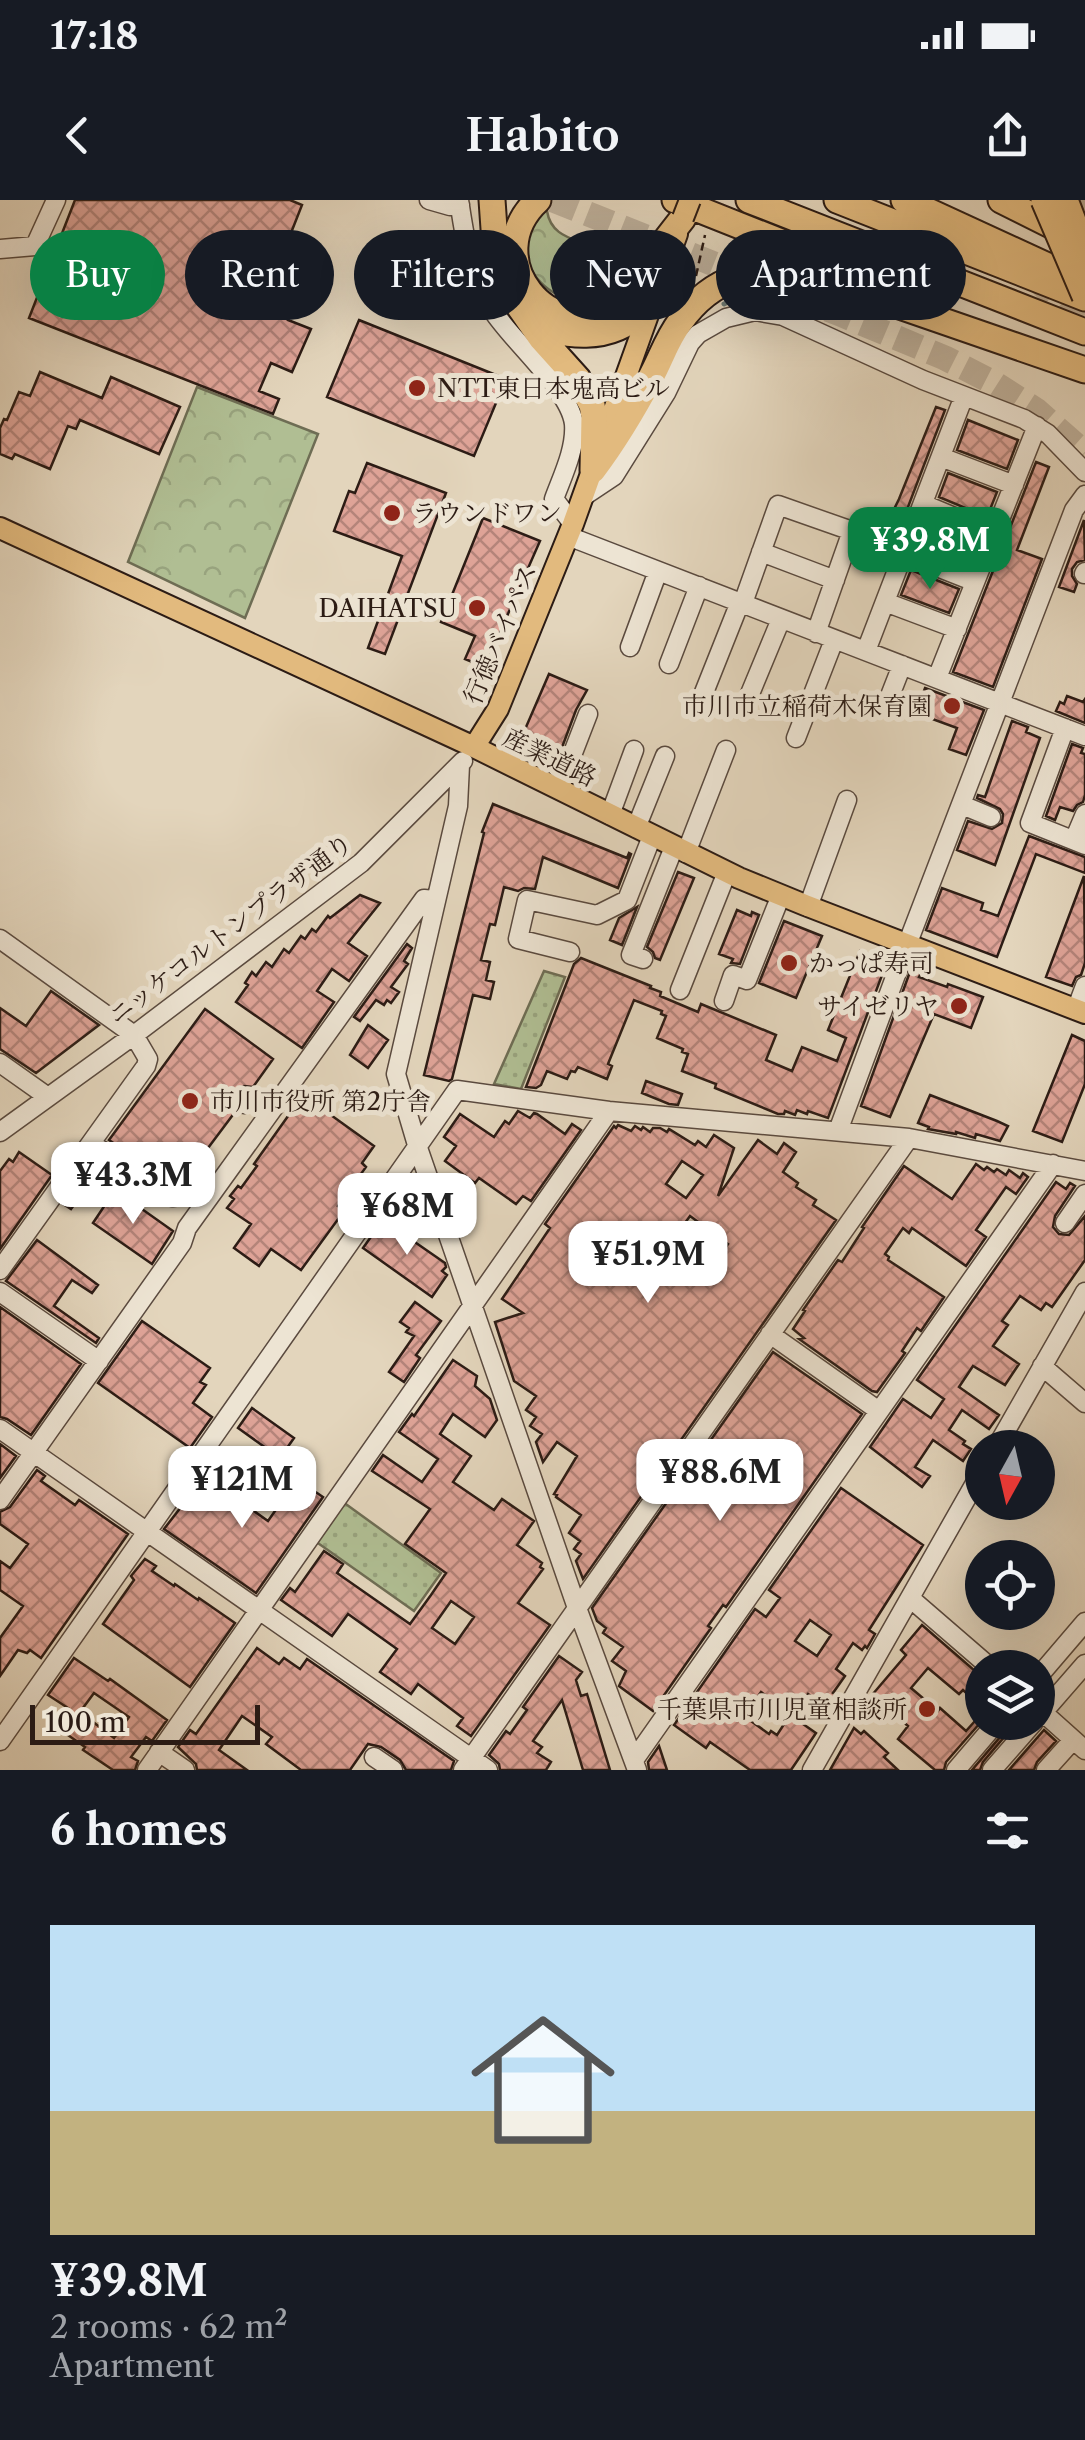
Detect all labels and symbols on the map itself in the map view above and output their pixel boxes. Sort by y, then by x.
place label: NTT東日本鬼高ビル [437,373,670,404]
marker: NTT東日本鬼高ビル [406,377,428,399]
place label: ラウンドワン [412,498,562,529]
marker: ラウンドワン [381,502,403,524]
pin: ¥39.8M [849,507,1011,592]
street label: 行徳バイパス [457,559,544,709]
place label: DAIHATSU [319,593,457,624]
marker: DAIHATSU [466,597,488,619]
place label: 市川市立稲荷木保育園 [682,691,932,722]
marker: 市川市立稲荷木保育園 [941,695,963,717]
street label: 産業道路 [498,722,602,793]
street label: ニッケコルトンプラザ通り [102,827,359,1031]
place label: かっぱ寿司 [809,948,934,979]
marker: かっぱ寿司 [778,952,800,974]
place label: サイゼリヤ [817,991,939,1022]
marker: サイゼリヤ [948,995,970,1017]
place label: 市川市役所 第2庁舎 [210,1086,431,1117]
marker: 市川市役所 第2庁舎 [179,1090,201,1112]
pin: ¥43.3M [52,1142,214,1227]
pin: ¥68M [348,1173,466,1258]
pin: ¥51.9M [567,1221,729,1306]
north arrow [965,1430,1055,1520]
pin: ¥88.6M [639,1439,801,1524]
pin: ¥121M [172,1446,312,1531]
place label: 千葉県市川児童相談所 [657,1694,907,1725]
marker: 千葉県市川児童相談所 [916,1698,938,1720]
scale bar [30,1700,260,1744]

